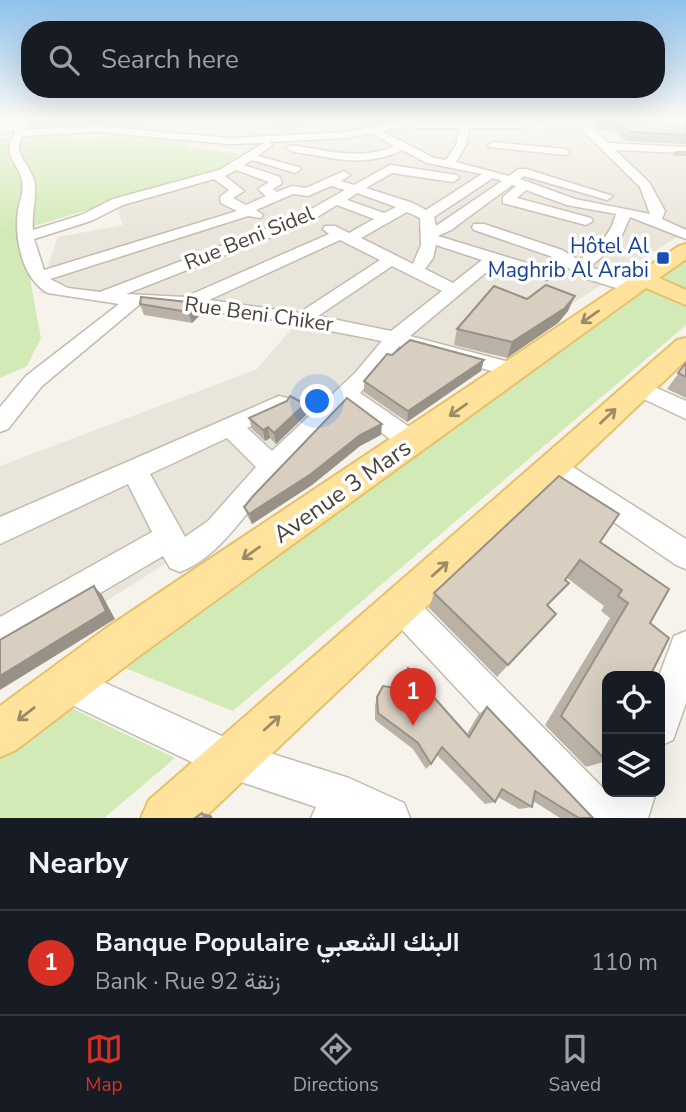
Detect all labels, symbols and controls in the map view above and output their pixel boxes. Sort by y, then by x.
search box [21,21,665,98]
icon: search [45,41,83,79]
text: Search here [101,42,239,77]
street label: Rue Beni Sidel [180,199,319,277]
place label: Hôtel Al Maghrib Al Arabi [488,232,650,284]
marker: Hôtel Al Maghrib Al Arabi [655,250,671,266]
street label: Rue Beni Chiker [183,290,336,338]
one-way arrow [581,310,600,324]
your location [300,384,334,418]
one-way arrow [449,403,468,417]
one-way arrow [599,408,617,424]
street label: Avenue 3 Mars [267,432,417,550]
one-way arrow [242,546,261,560]
one-way arrow [431,560,448,577]
pin: 1 [390,668,436,726]
map controls [602,671,665,797]
button: locate [602,671,665,734]
one-way arrow [17,706,36,721]
one-way arrow [263,715,281,731]
button: layers [602,734,665,797]
text: Nearby [28,843,128,884]
text: Banque Populaire البنك الشعبي [95,925,459,960]
text: 1 [44,947,58,978]
text: 110 m [591,947,658,978]
text: Bank · Rue 92 زنقة [95,966,281,997]
tab: Map [85,1030,123,1098]
tab: Directions [293,1030,379,1098]
tab: Saved [549,1030,601,1098]

